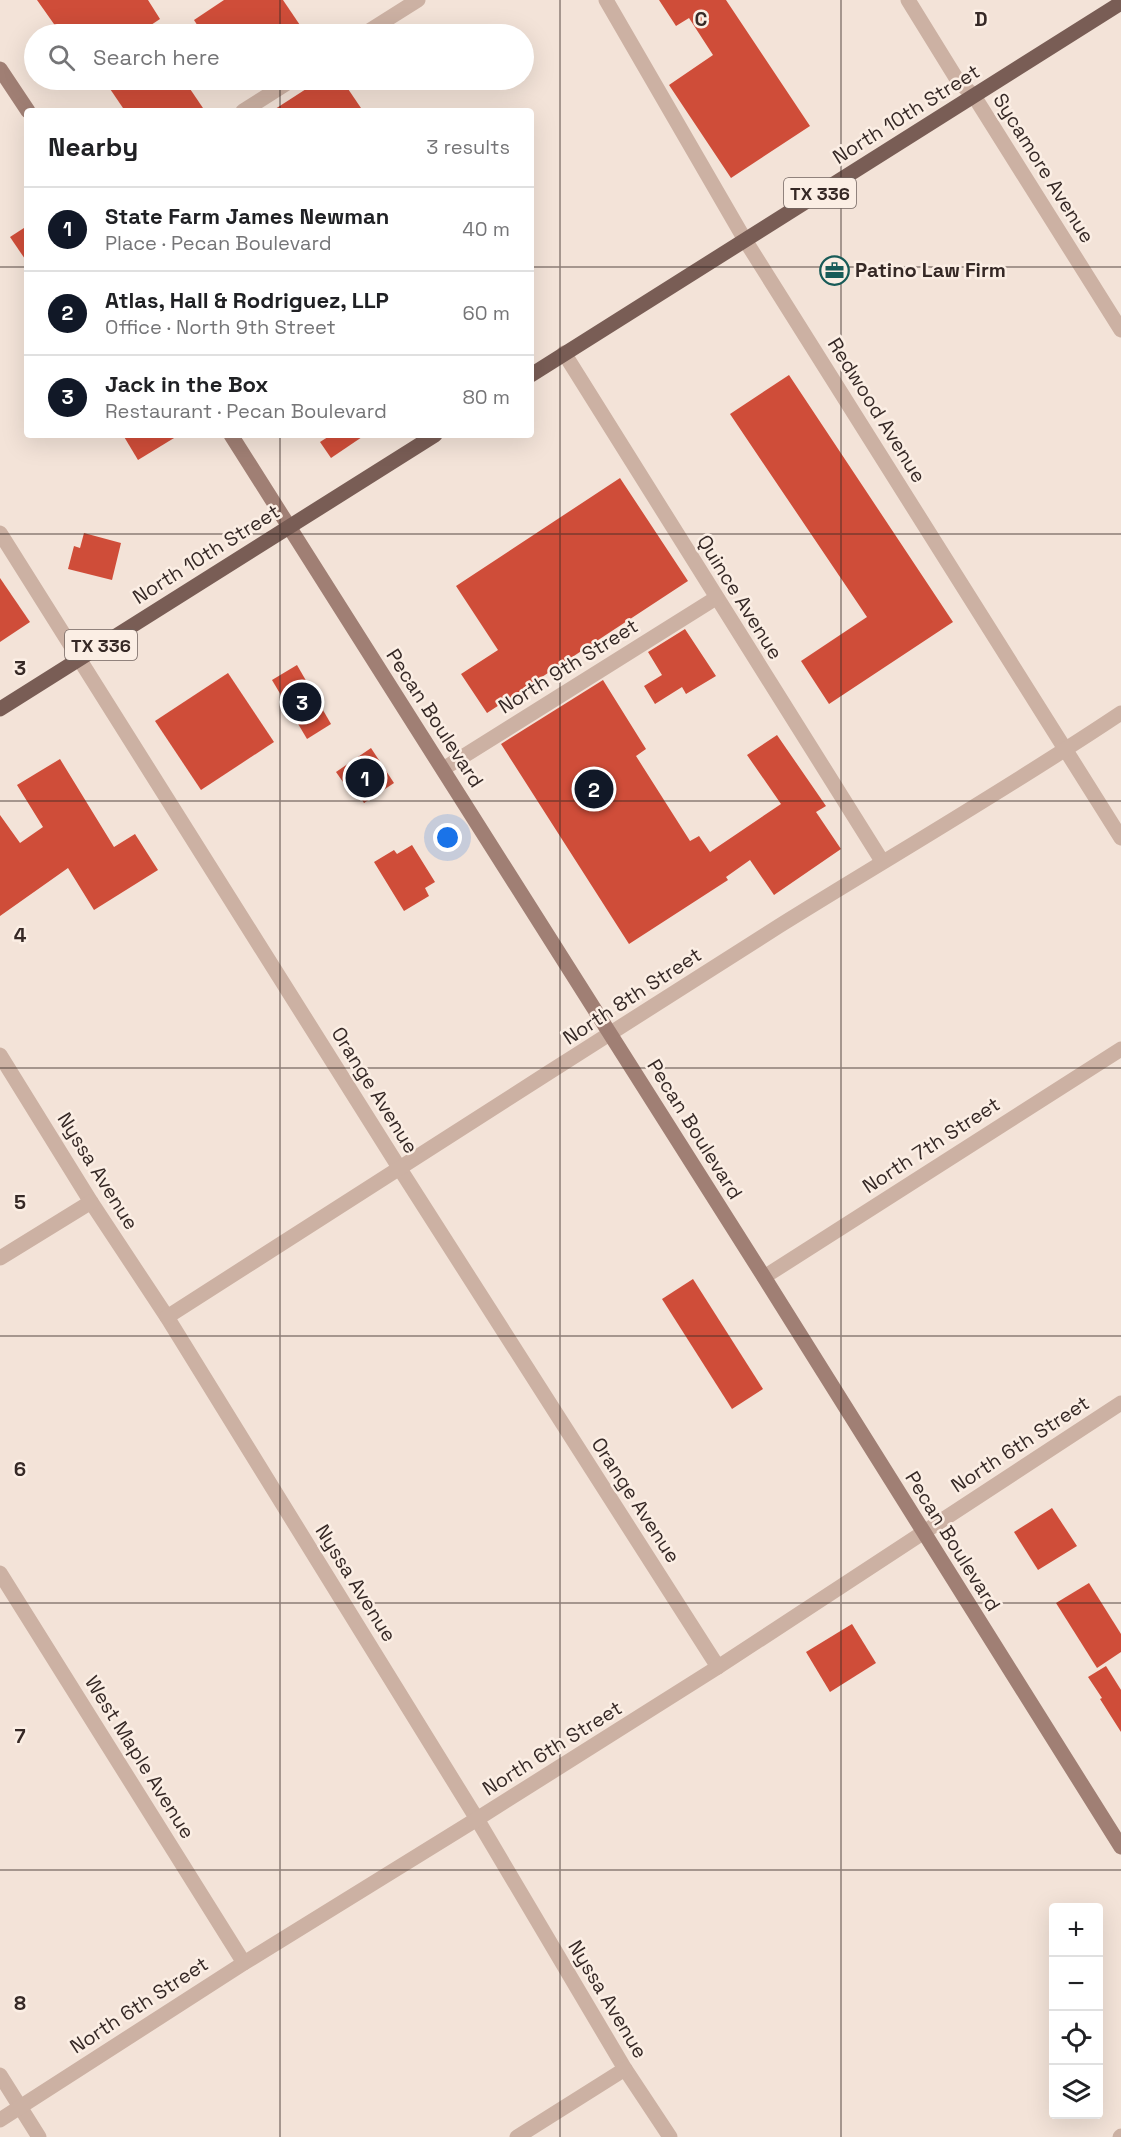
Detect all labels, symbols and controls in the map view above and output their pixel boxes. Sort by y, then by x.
text: C [695,6,708,32]
text: D [974,6,988,32]
search box [24,24,534,90]
icon: search [45,41,78,74]
text: Search here [93,43,220,71]
street label: North 10th Street [828,58,984,170]
street label: Sycamore Avenue [987,88,1101,248]
text: Nearby [48,130,138,164]
text: 3 results [426,134,510,160]
road number: TX 336 [784,178,856,208]
text: State Farm James Newman [105,202,389,230]
text: 1 [63,216,72,242]
text: 40 m [462,216,510,242]
text: Place · Pecan Boulevard [105,230,332,256]
office icon: Patino Law Firm [818,254,850,286]
place label: Patino Law Firm [855,257,1006,283]
text: Atlas, Hall & Rodriguez, LLP [105,286,389,314]
text: 2 [62,300,73,326]
text: 60 m [463,300,510,326]
text: Office · North 9th Street [105,314,336,340]
street label: Redwood Avenue [822,333,932,487]
text: Jack in the Box [105,370,268,398]
text: 3 [61,384,74,410]
text: 80 m [462,384,510,410]
text: Restaurant · Pecan Boulevard [105,398,387,424]
street label: North 10th Street [128,498,284,610]
street label: Quince Avenue [691,530,789,664]
street label: North 9th Street [493,613,643,719]
road number: TX 336 [65,630,137,660]
street label: Pecan Boulevard [380,644,490,792]
text: 3 [14,655,26,681]
pin: 3 [282,680,322,724]
pin: 1 [346,756,385,800]
pin: 2 [574,766,614,812]
your location [433,823,462,852]
text: 4 [14,922,27,948]
street label: North 8th Street [558,942,706,1050]
street label: Orange Avenue [326,1022,424,1158]
street label: Pecan Boulevard [641,1054,749,1204]
street label: North 7th Street [857,1091,1005,1199]
street label: Nyssa Avenue [52,1107,144,1235]
text: 5 [14,1189,26,1215]
street label: North 6th Street [946,1390,1094,1498]
street label: Orange Avenue [586,1432,686,1568]
text: 6 [14,1456,26,1482]
street label: Pecan Boulevard [899,1466,1007,1616]
street label: Nyssa Avenue [310,1519,402,1647]
street label: West Maple Avenue [79,1671,201,1843]
street label: North 6th Street [477,1695,627,1801]
text: 7 [14,1723,26,1749]
map controls [1049,1903,1103,2119]
button: + [1049,1903,1103,1957]
street label: Nyssa Avenue [562,1935,654,2063]
street label: North 6th Street [65,1951,213,2059]
button: − [1049,1957,1103,2011]
text: 8 [14,1990,26,2016]
button: locate [1049,2011,1103,2065]
button: layers [1049,2065,1103,2119]

